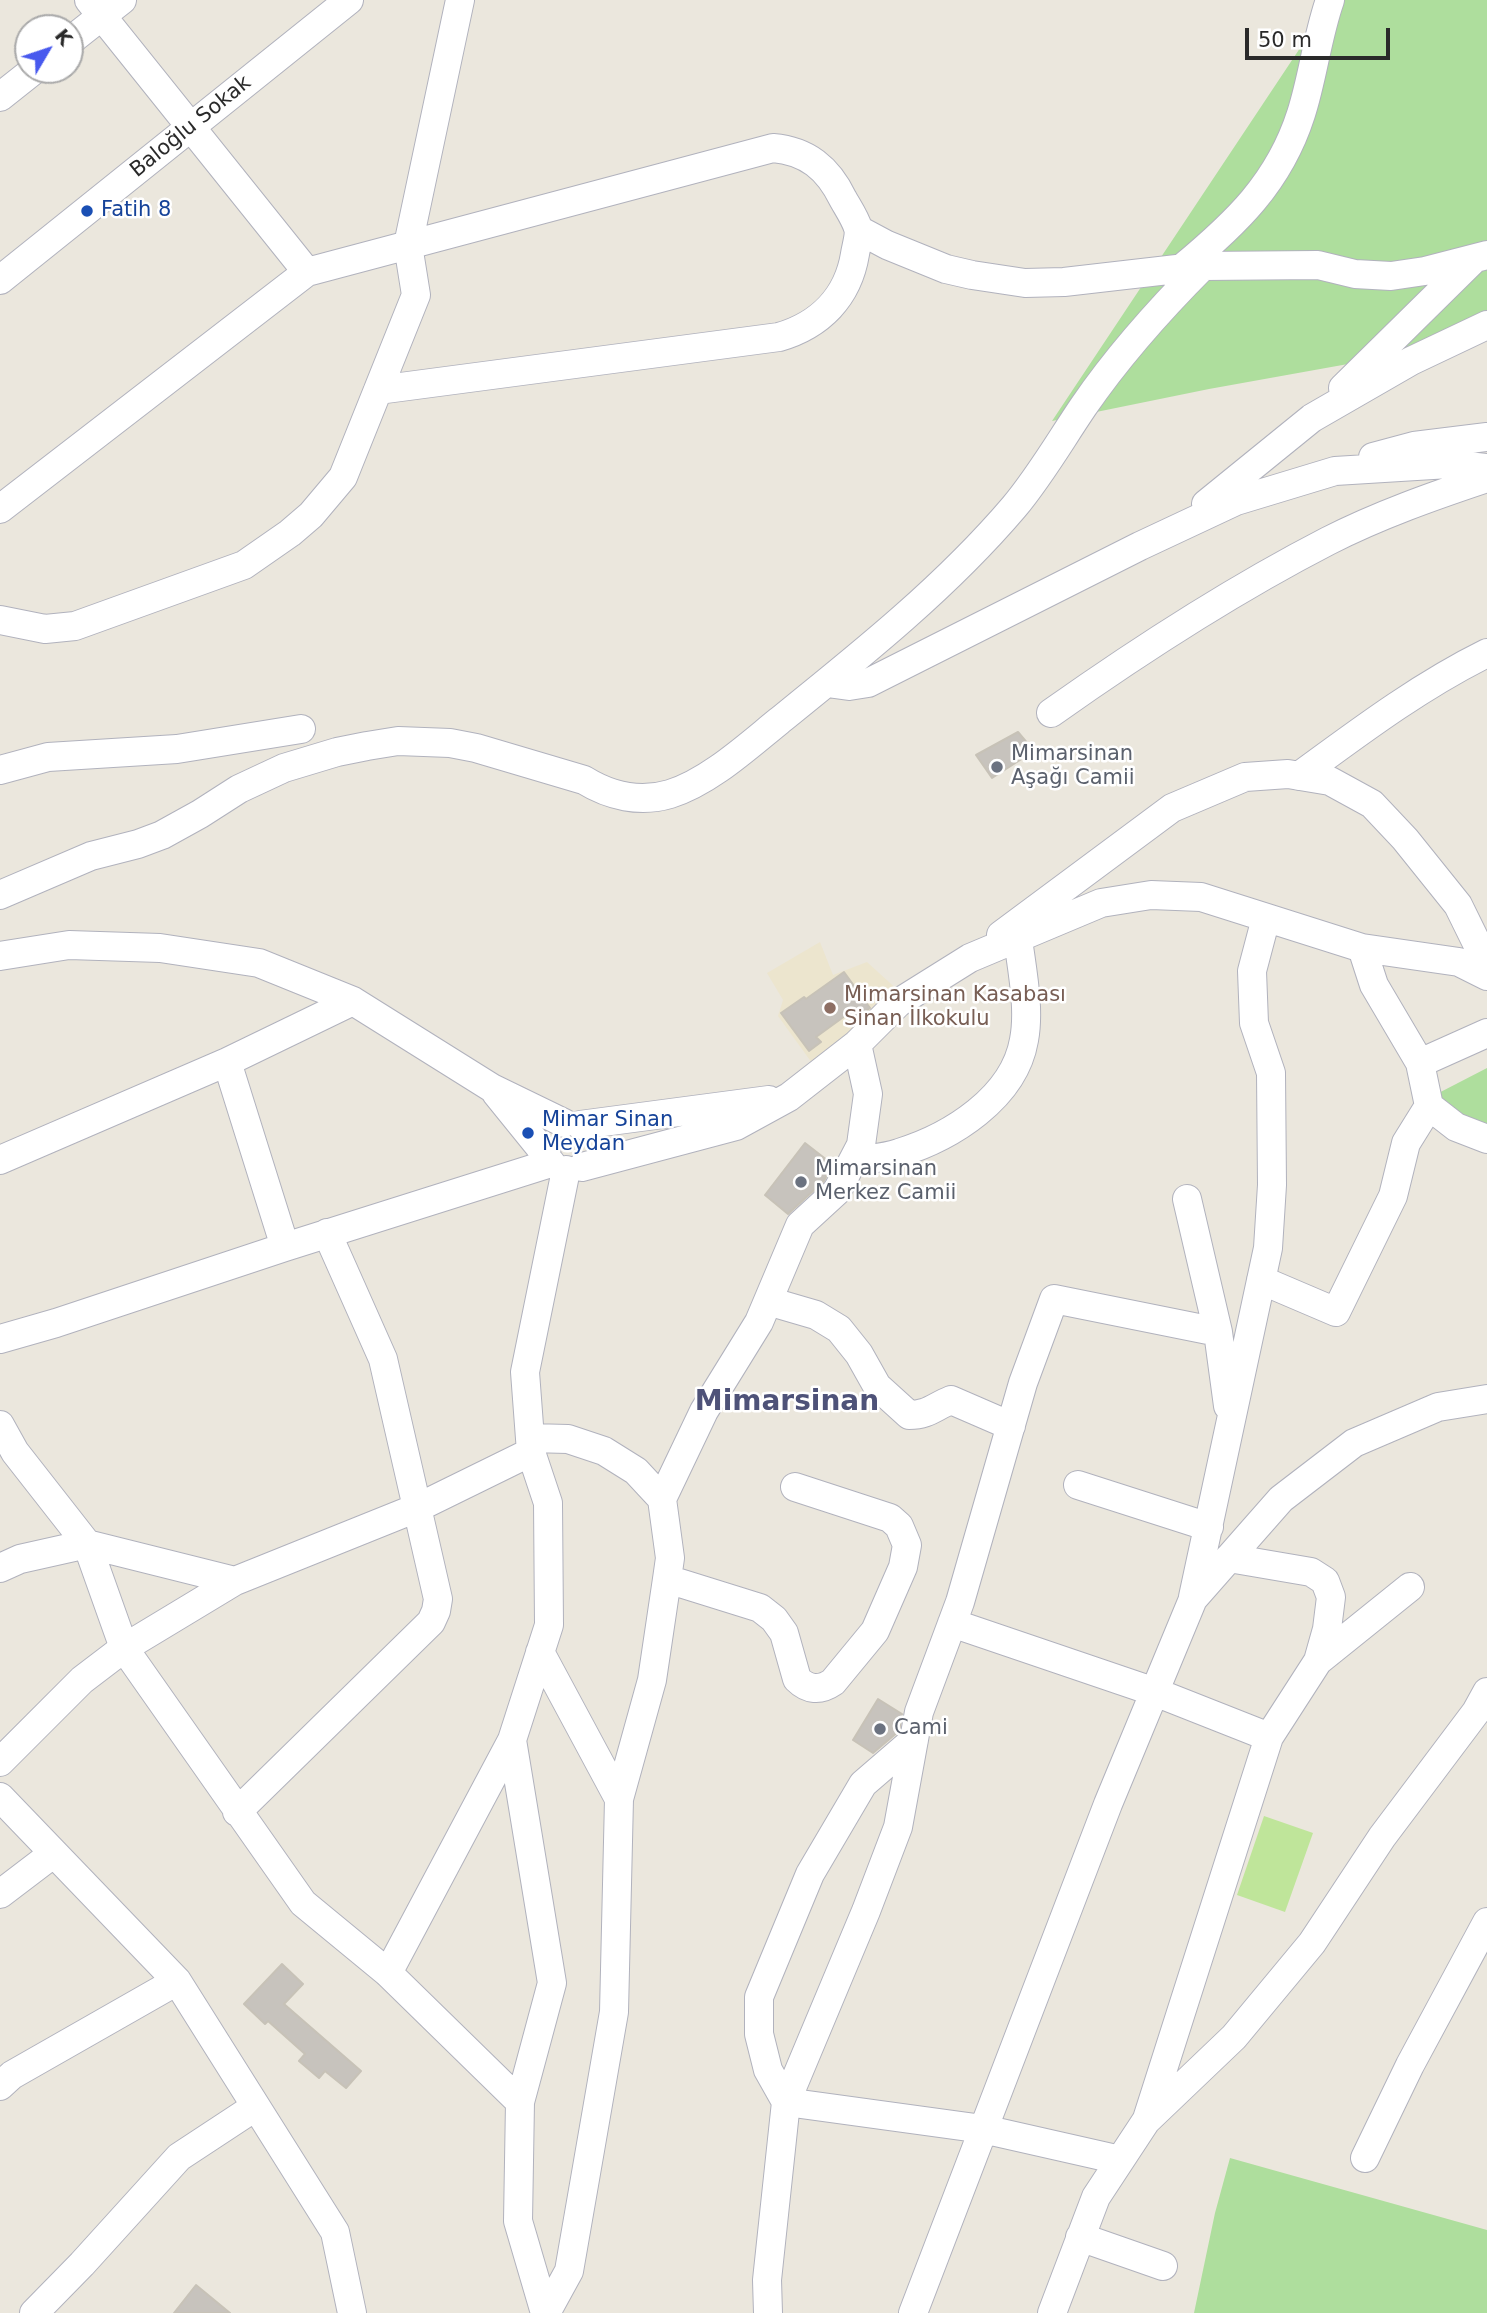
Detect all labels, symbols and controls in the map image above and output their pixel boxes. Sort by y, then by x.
north arrow [14,14,84,84]
scale bar [1249,14,1394,58]
text: K [51,24,77,50]
text: 50 m [1258,28,1312,52]
street label: Baloğlu Sokak [126,71,256,183]
place label: Fatih 8 [101,198,171,224]
marker: Fatih 8 [79,203,95,219]
place label: Mimarsinan Aşağı Camii [1011,742,1135,792]
marker: Mimarsinan Aşağı Camii [989,759,1005,775]
place label: Mimarsinan Kasabası Sinan İlkokulu [844,983,1066,1033]
marker: Mimarsinan Kasabası Sinan İlkokulu [822,1000,838,1016]
place label: Mimar Sinan Meydan [542,1108,673,1158]
marker: Mimar Sinan Meydan [520,1125,536,1141]
place label: Mimarsinan Merkez Camii [815,1157,956,1207]
marker: Mimarsinan Merkez Camii [793,1174,809,1190]
district label: Mimarsinan [695,1386,879,1420]
place label: Cami [894,1716,948,1742]
marker: Cami [872,1721,888,1737]

